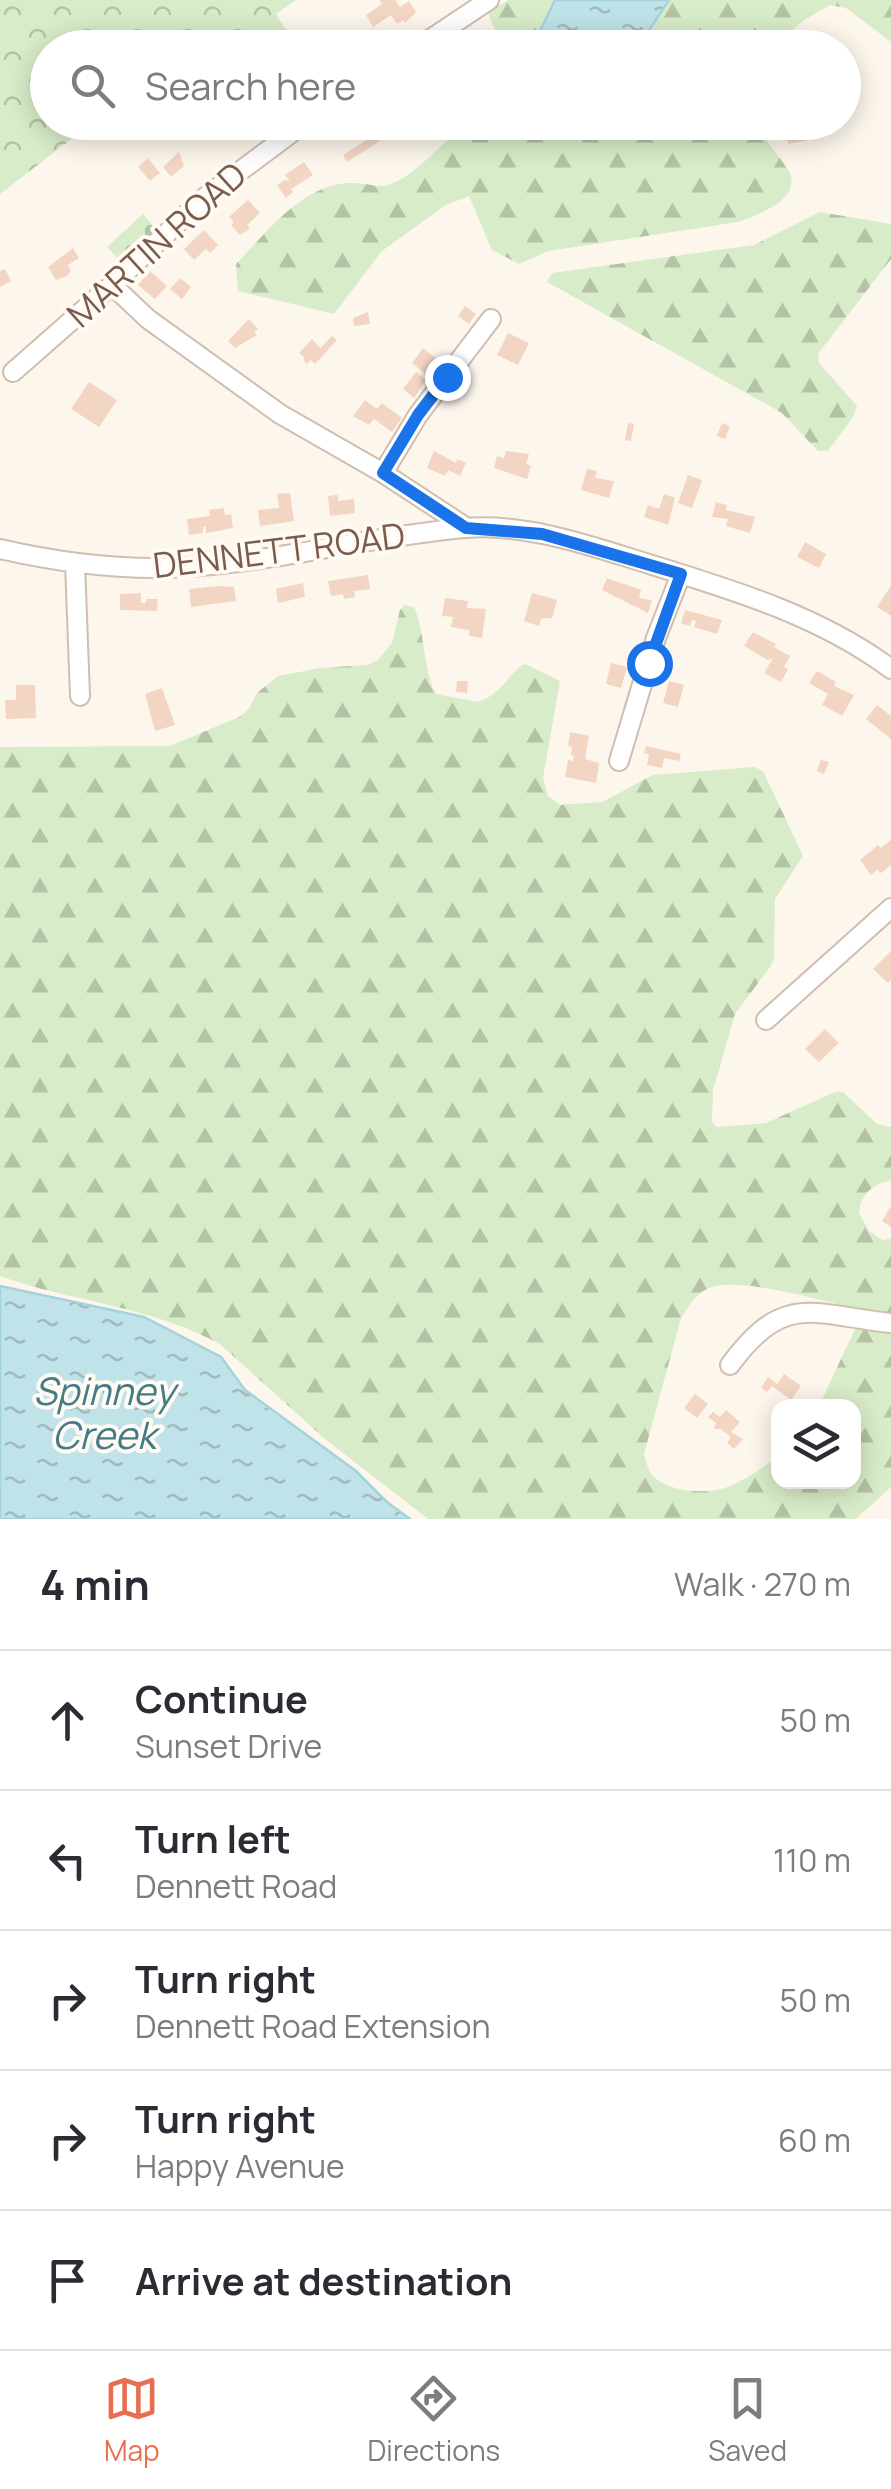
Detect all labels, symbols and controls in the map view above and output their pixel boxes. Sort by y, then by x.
search box [30,30,861,140]
icon: search [65,58,120,113]
text: Search here [145,59,356,111]
street label: MARTIN ROAD [56,151,256,338]
route end [425,355,471,401]
street label: DENNETT ROAD [150,511,408,589]
route start [627,641,673,687]
water label: Spinney Creek [33,1364,180,1460]
map controls [771,1399,861,1489]
button: layers [771,1399,861,1489]
text: 4 min [40,1555,150,1613]
text: Walk · 270 m [674,1562,851,1606]
text: Continue [135,1672,308,1724]
icon: ahead [40,1693,95,1748]
text: 50 m [779,1698,851,1742]
text: Sunset Drive [135,1724,322,1768]
text: Turn left [135,1812,291,1864]
icon: left [40,1833,95,1888]
text: 110 m [773,1838,851,1882]
text: Dennett Road [135,1864,337,1908]
text: Turn right [135,1952,316,2004]
icon: right [40,1973,95,2028]
text: 50 m [779,1978,851,2022]
text: Dennett Road Extension [135,2004,490,2048]
text: Turn right [135,2092,316,2144]
icon: right [40,2113,95,2168]
text: 60 m [778,2118,851,2162]
text: Happy Avenue [135,2144,345,2188]
icon: arrive [40,2253,95,2308]
text: Arrive at destination [135,2254,512,2306]
tab: Map [104,2371,160,2469]
tab: Directions [368,2371,500,2469]
tab: Saved [708,2371,787,2469]

